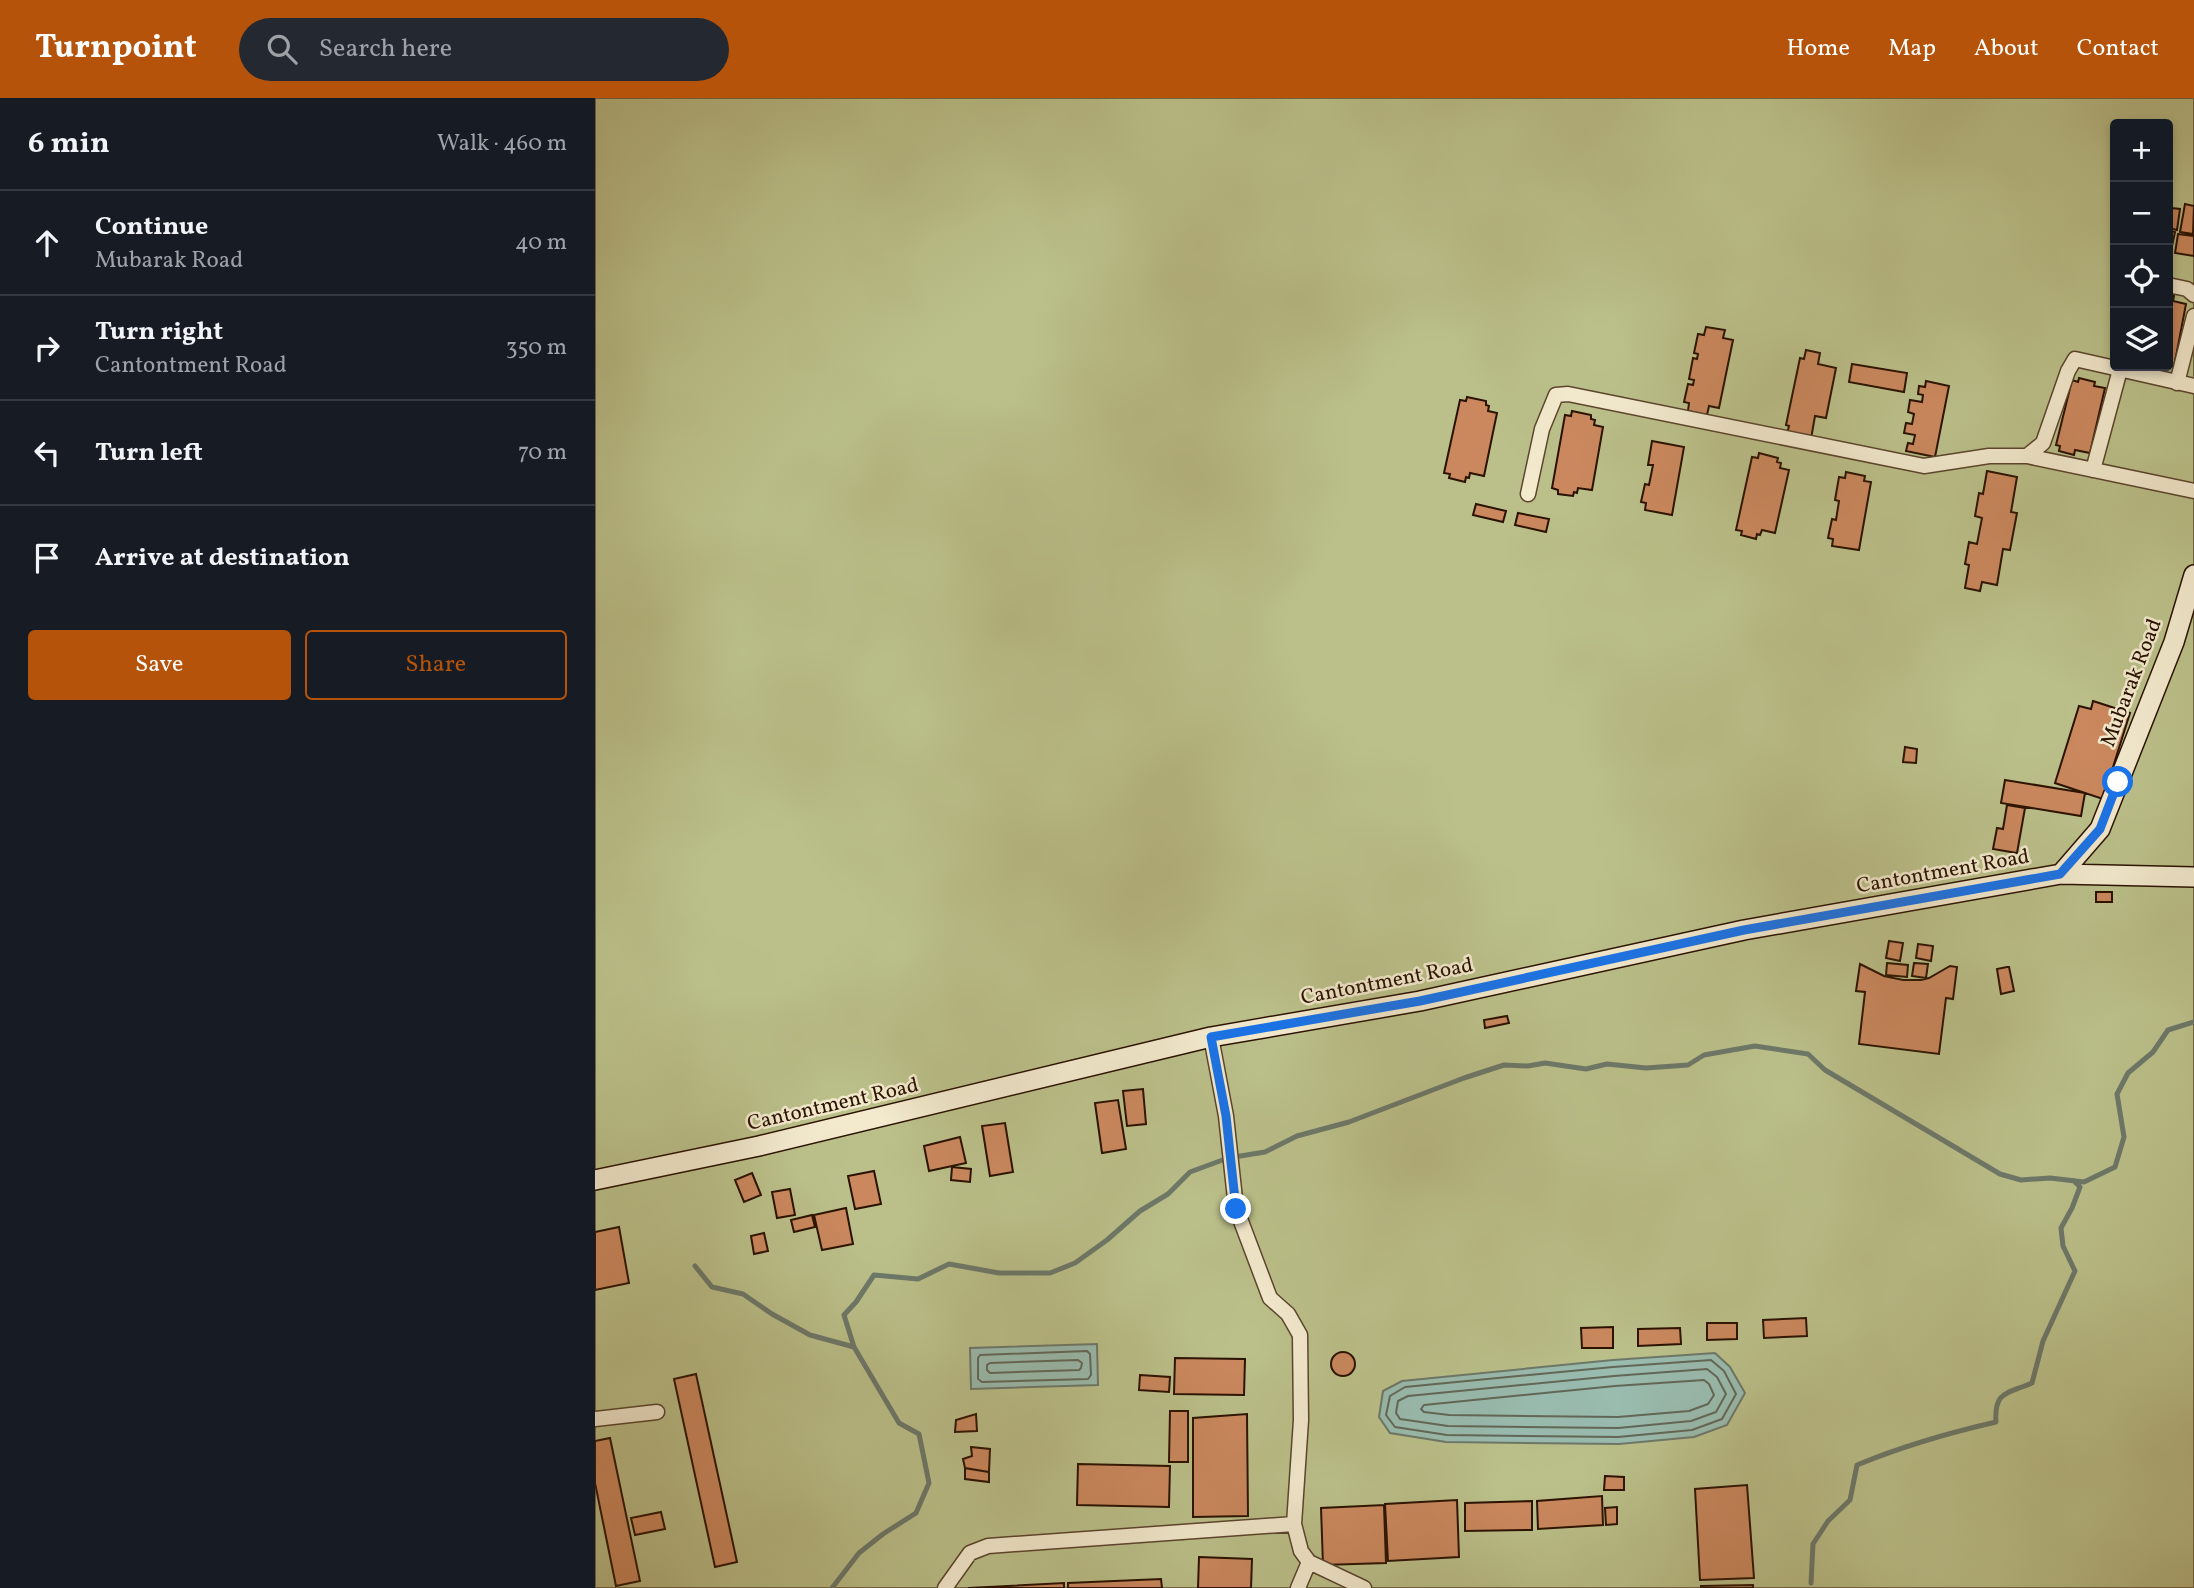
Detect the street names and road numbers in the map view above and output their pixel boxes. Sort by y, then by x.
street label: Mubarak Road [2094,615,2170,751]
street label: Cantontment Road [1854,843,2032,901]
street label: Cantontment Road [1298,951,1476,1013]
street label: Cantontment Road [744,1071,922,1139]

